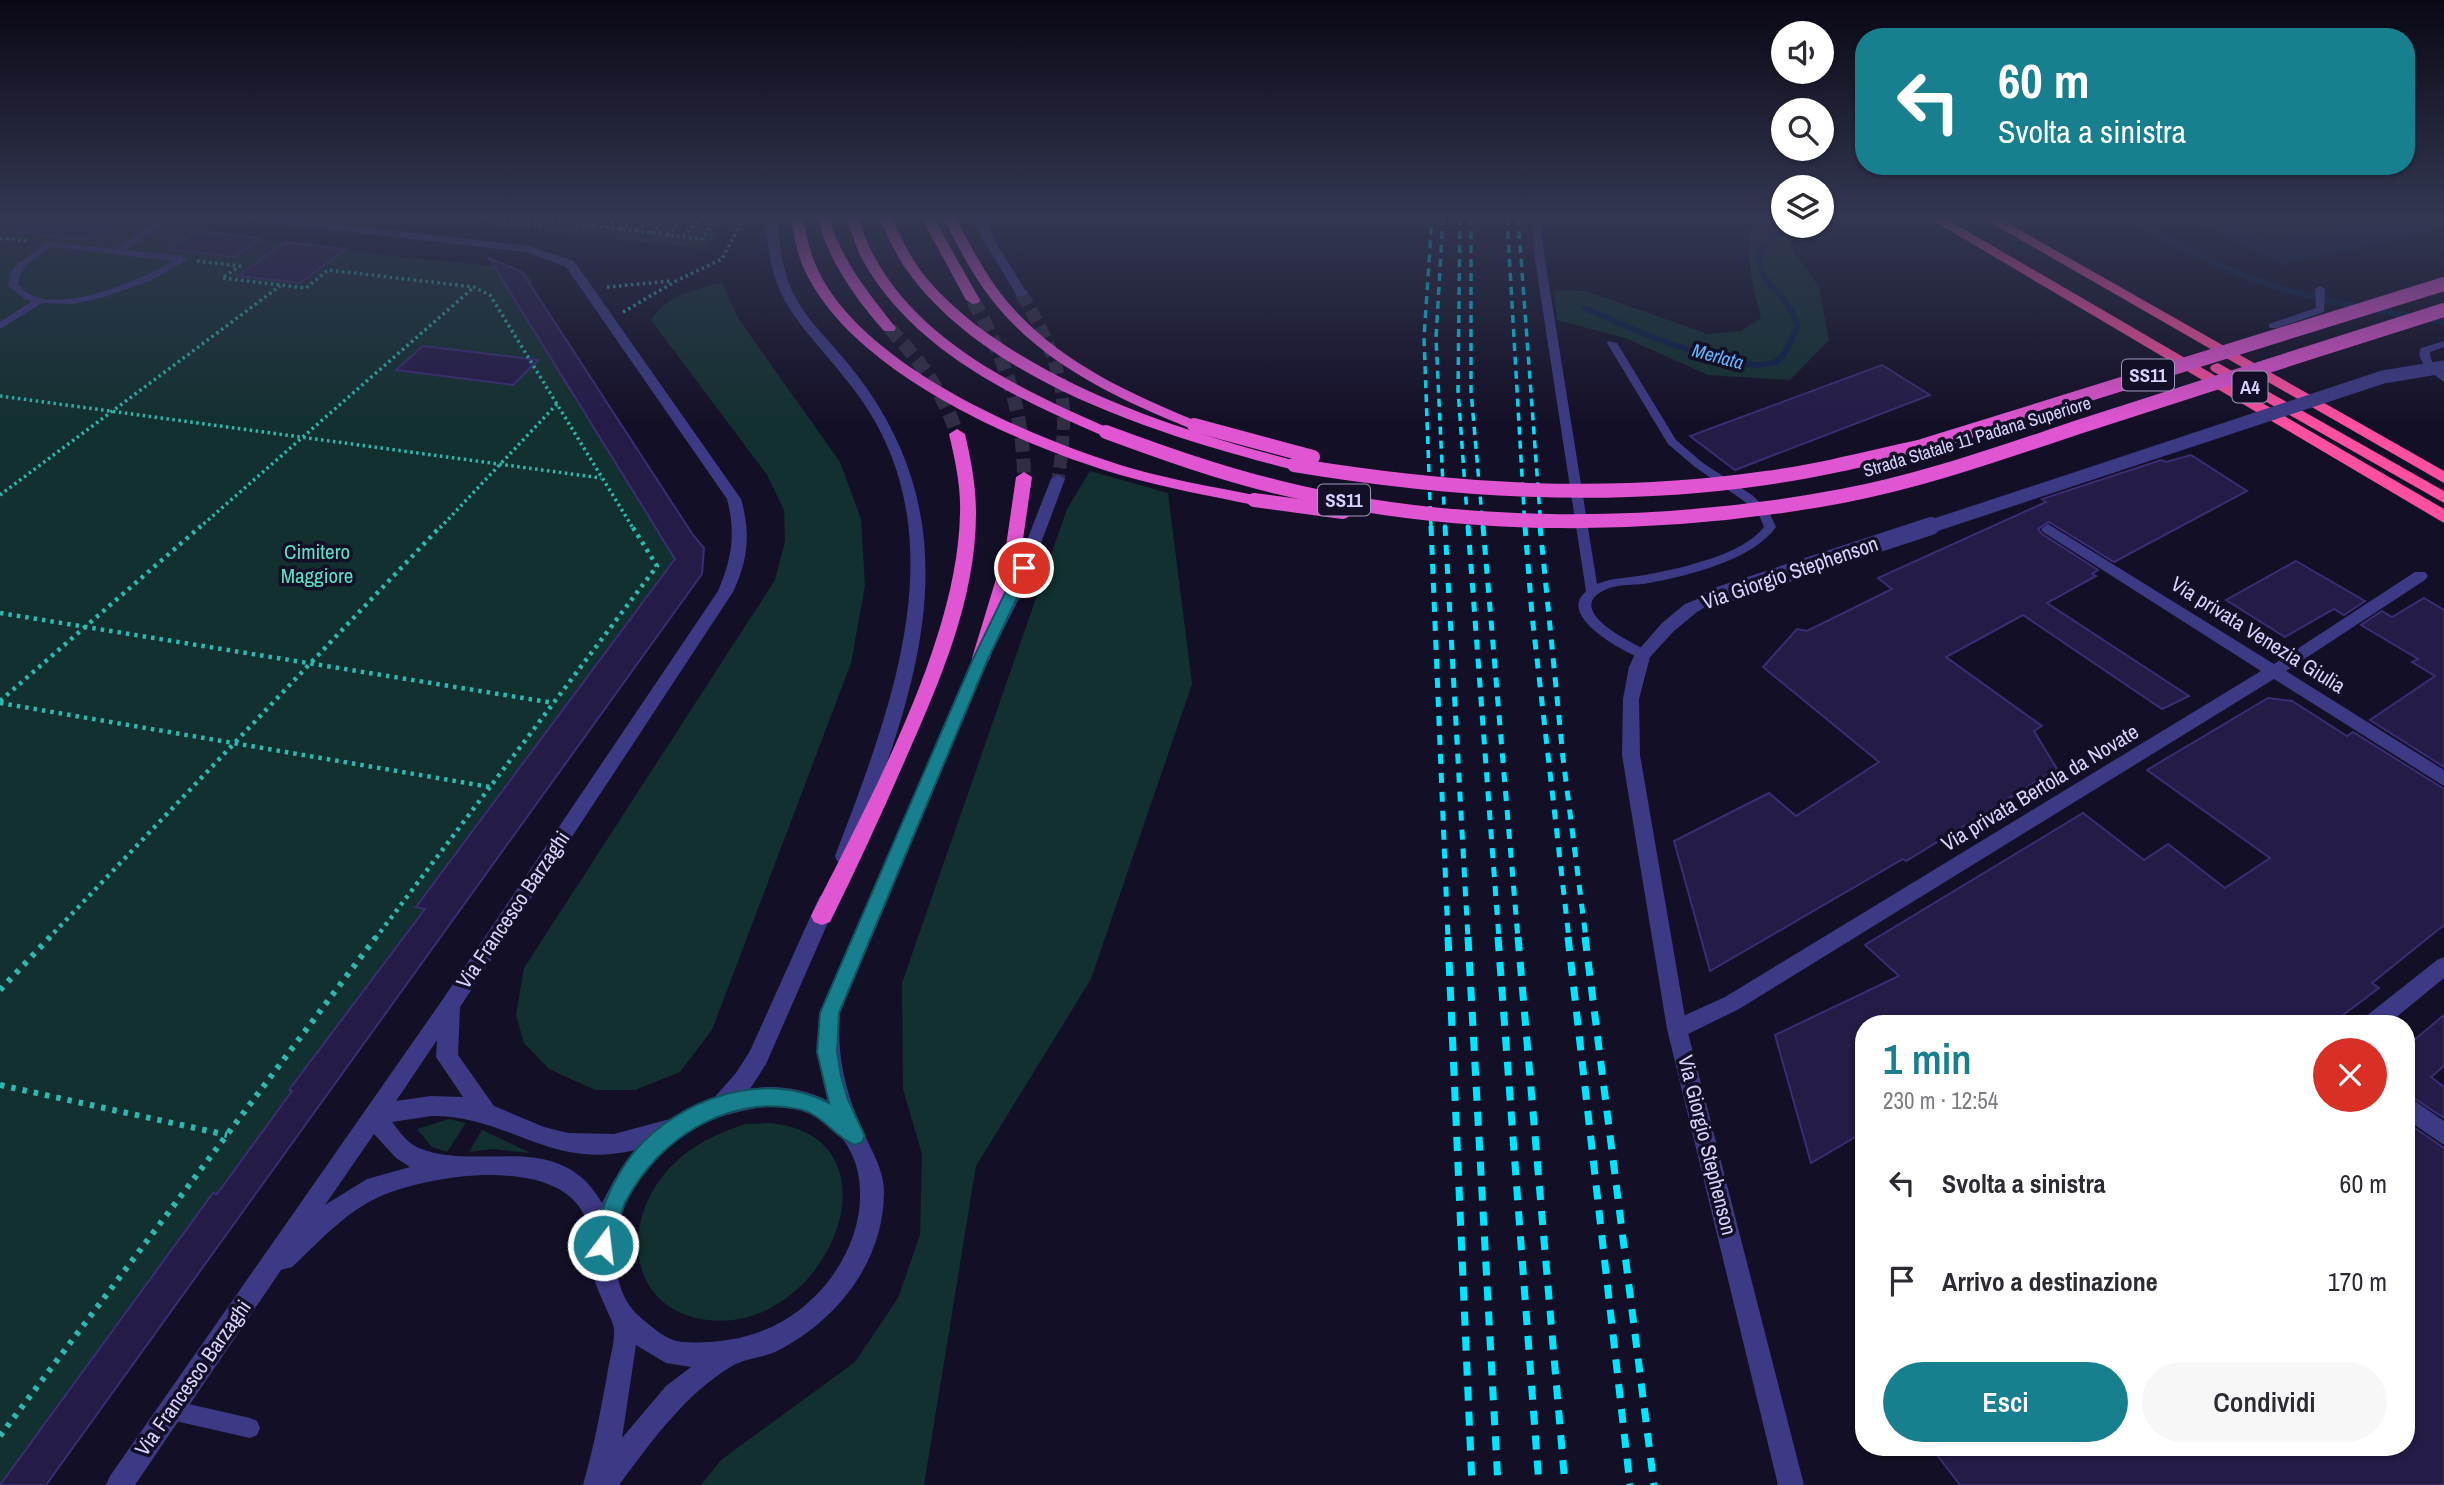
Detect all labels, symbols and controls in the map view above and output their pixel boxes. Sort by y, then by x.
map controls [1771,21,1834,238]
button: sound [1771,21,1834,84]
text: 60 m [1998,47,2090,113]
icon: left [1883,56,1974,147]
button: search [1771,98,1834,161]
text: Svolta a sinistra [1998,110,2186,153]
button: layers [1771,175,1834,238]
water label: Merlata [1690,337,1747,375]
road number: SS11 [2122,360,2174,390]
road number: A4 [2232,372,2268,402]
street label: Strada Statale 11 Padana Superiore [1860,390,2094,483]
road number: SS11 [1318,485,1370,516]
street label: Via Giorgio Stephenson [1698,529,1882,616]
park label: Cimitero Maggiore [281,537,353,590]
pin [994,538,1054,598]
icon: arrive [1005,549,1043,587]
street label: Via privata Venezia Giulia [2165,569,2351,700]
street label: Via privata Bertola da Novate [1936,717,2144,858]
street label: Via Francesco Barzaghi [449,825,576,994]
text: 1 min [1883,1031,1972,1087]
button: close [2313,1038,2387,1112]
street label: Via Giorgio Stephenson [1671,1052,1744,1238]
text: 230 m · 12:54 [1883,1085,1998,1116]
icon: left [1883,1164,1921,1202]
text: Svolta a sinistra [1942,1166,2106,1201]
text: 60 m [2340,1166,2387,1201]
position arrow [566,1208,640,1282]
icon: arrive [1883,1262,1921,1300]
text: Arrivo a destinazione [1942,1264,2158,1299]
text: 170 m [2328,1264,2387,1299]
street label: Via Francesco Barzaghi [128,1294,257,1462]
button: Esci [1883,1362,2128,1442]
button: Condividi [2142,1362,2387,1442]

